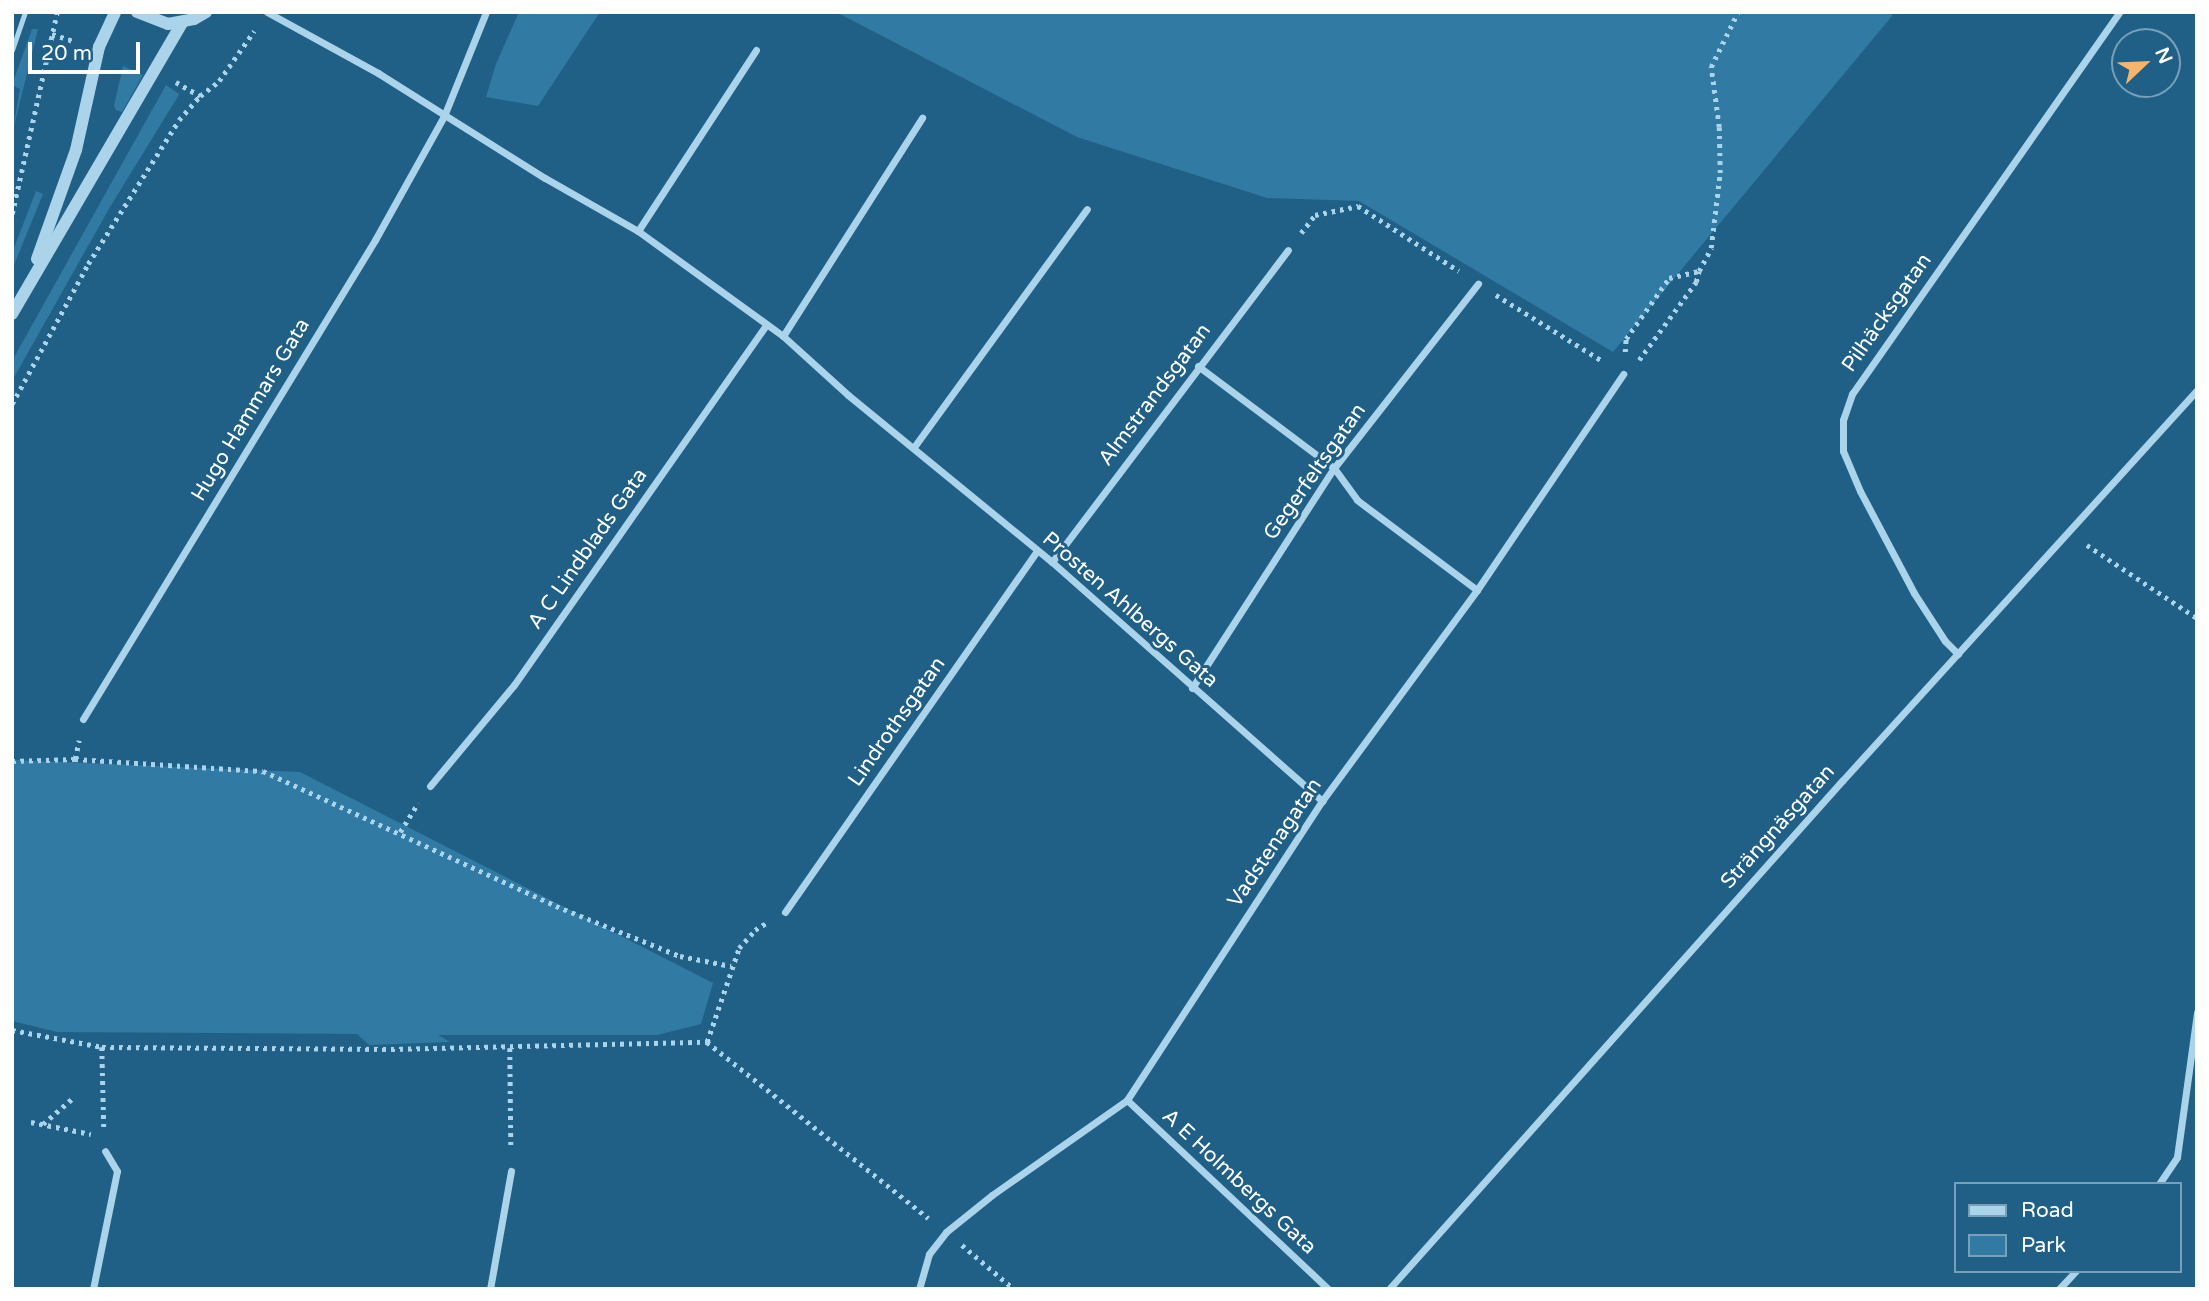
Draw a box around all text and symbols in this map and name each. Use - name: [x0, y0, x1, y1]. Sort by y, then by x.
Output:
- scale bar: [32, 28, 144, 72]
- north arrow: [2111, 28, 2181, 98]
- text: 20 m: [41, 41, 92, 66]
- text: N: [2150, 44, 2177, 67]
- street label: Pilhäcksgatan: [1837, 249, 1937, 377]
- street label: Hugo Hammars Gata: [186, 314, 316, 506]
- street label: Almstrandsgatan: [1093, 319, 1217, 471]
- street label: Gegerfeltsgatan: [1259, 399, 1371, 545]
- street label: A C Lindblads Gata: [523, 464, 653, 634]
- street label: Prosten Ahlbergs Gata: [1037, 527, 1223, 693]
- street label: Lindrothsgatan: [843, 652, 951, 792]
- street label: Strängnäsgatan: [1716, 760, 1840, 894]
- street label: Vadstenagatan: [1223, 774, 1327, 912]
- street label: A E Holmbergs Gata: [1157, 1104, 1321, 1260]
- legend: [1954, 1182, 2181, 1273]
- text: Road: [2021, 1198, 2074, 1223]
- text: Park: [2021, 1233, 2066, 1258]

